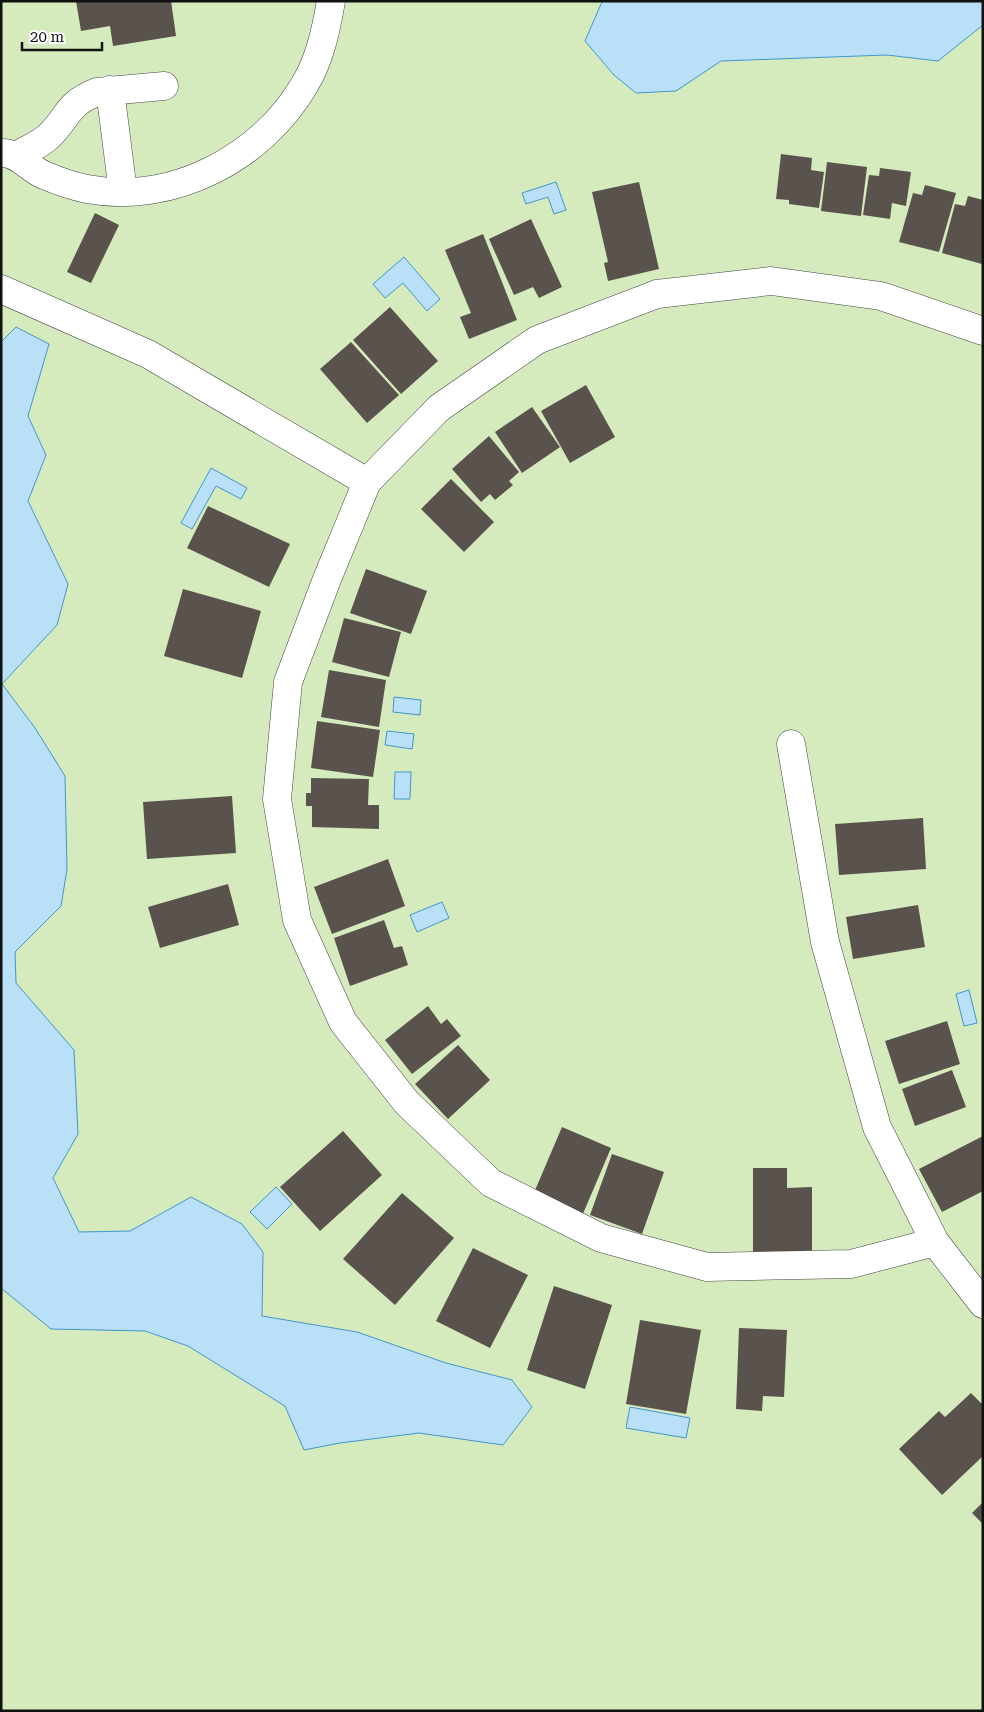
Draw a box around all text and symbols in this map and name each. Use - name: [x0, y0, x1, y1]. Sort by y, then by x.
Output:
- scale bar: [22, 20, 102, 52]
- text: 20 m: [30, 28, 65, 46]

